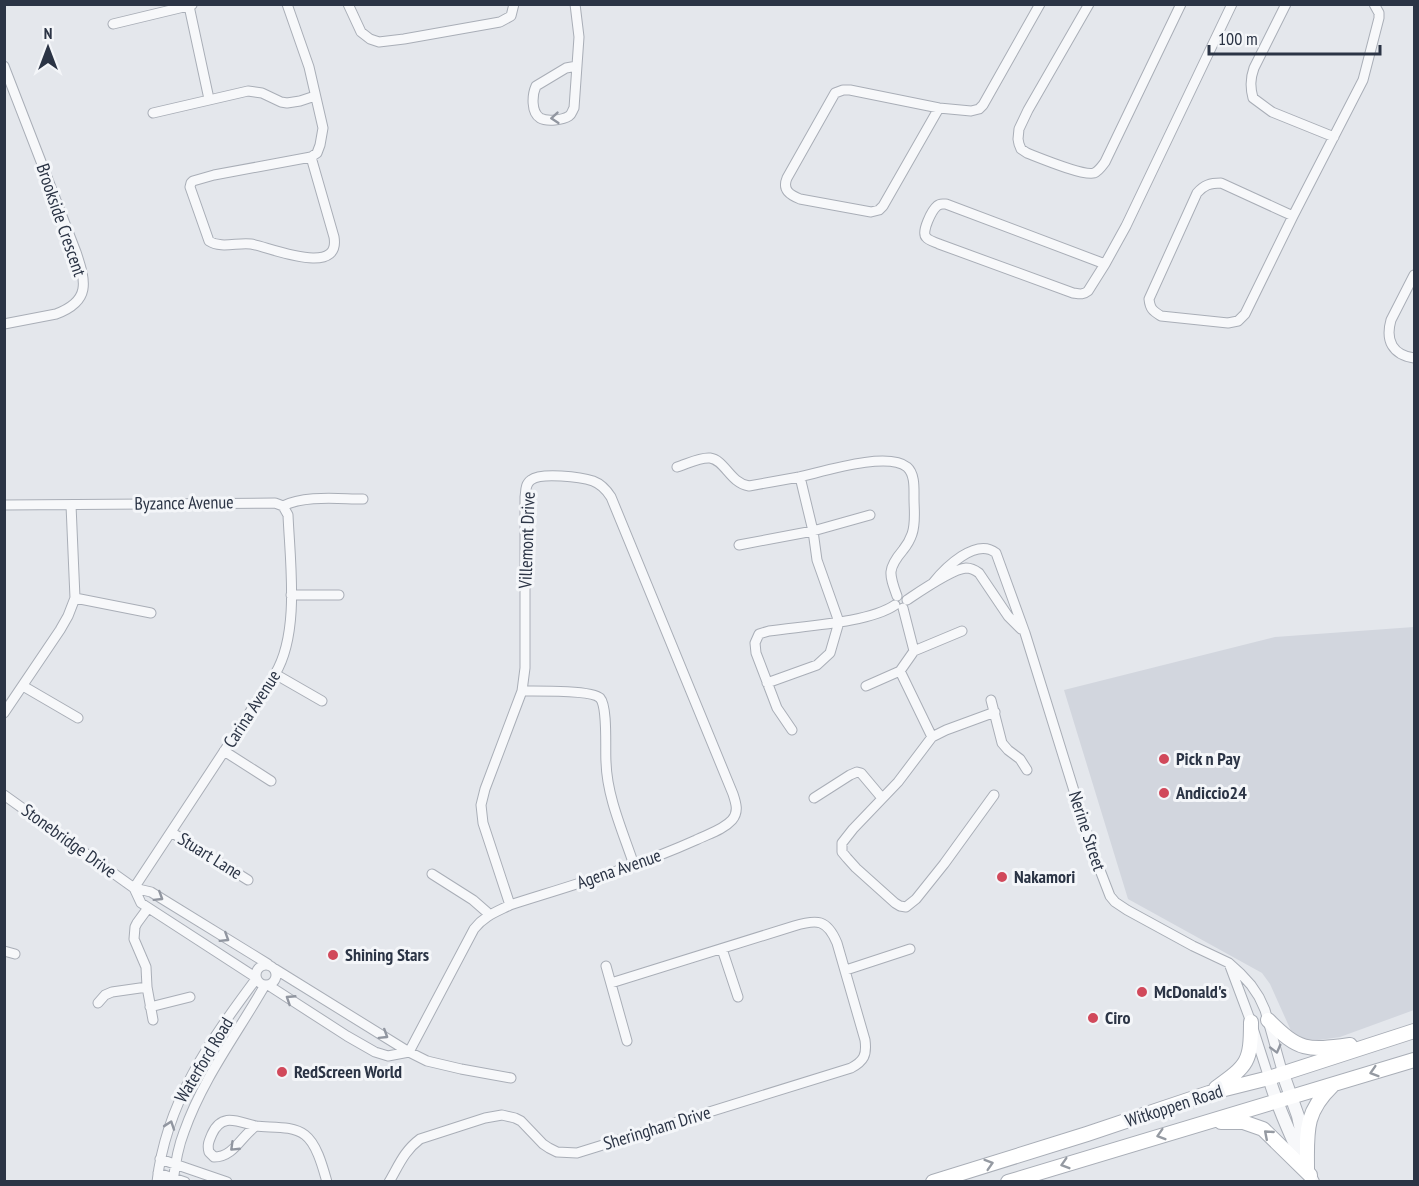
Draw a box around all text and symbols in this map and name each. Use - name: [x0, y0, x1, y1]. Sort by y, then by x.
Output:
- north arrow: [18, 18, 78, 78]
- scale bar: [1209, 18, 1380, 56]
- text: N: [44, 23, 52, 43]
- text: 100 m: [1218, 27, 1258, 50]
- one-way arrow: [550, 112, 559, 125]
- street label: Brookside Crescent: [31, 160, 92, 279]
- street label: Byzance Avenue: [134, 490, 234, 515]
- street label: Villemont Drive: [513, 491, 540, 590]
- street label: Carina Avenue: [218, 666, 285, 752]
- place label: Pick n Pay: [1176, 747, 1241, 770]
- marker: Pick n Pay: [1157, 752, 1171, 766]
- place label: Andiccio24: [1175, 781, 1247, 804]
- marker: Andiccio24: [1157, 786, 1171, 800]
- street label: Nerine Street: [1064, 788, 1111, 874]
- street label: Stonebridge Drive: [17, 798, 121, 883]
- street label: Stuart Lane: [174, 827, 247, 884]
- street label: Agena Avenue: [574, 843, 664, 894]
- place label: Nakamori: [1014, 865, 1075, 888]
- marker: Nakamori: [995, 870, 1009, 884]
- one-way arrow: [153, 890, 164, 901]
- one-way arrow: [218, 931, 229, 942]
- place label: Shining Stars: [345, 943, 429, 966]
- marker: Shining Stars: [326, 948, 340, 962]
- place label: McDonald's: [1154, 980, 1227, 1003]
- marker: McDonald's: [1135, 985, 1149, 999]
- one-way arrow: [286, 995, 296, 1007]
- place label: Ciro: [1105, 1006, 1131, 1029]
- marker: Ciro: [1086, 1011, 1100, 1025]
- street label: Waterford Road: [169, 1013, 238, 1107]
- one-way arrow: [378, 1028, 388, 1040]
- one-way arrow: [1269, 1044, 1281, 1054]
- place label: RedScreen World: [294, 1060, 402, 1083]
- marker: RedScreen World: [275, 1065, 289, 1079]
- one-way arrow: [1369, 1065, 1380, 1077]
- street label: Witkoppen Road: [1122, 1079, 1225, 1132]
- street label: Sheringham Drive: [600, 1100, 713, 1155]
- one-way arrow: [162, 1120, 175, 1130]
- one-way arrow: [1156, 1128, 1167, 1140]
- one-way arrow: [1264, 1130, 1275, 1141]
- one-way arrow: [231, 1140, 241, 1151]
- one-way arrow: [1060, 1157, 1071, 1169]
- one-way arrow: [983, 1159, 994, 1171]

